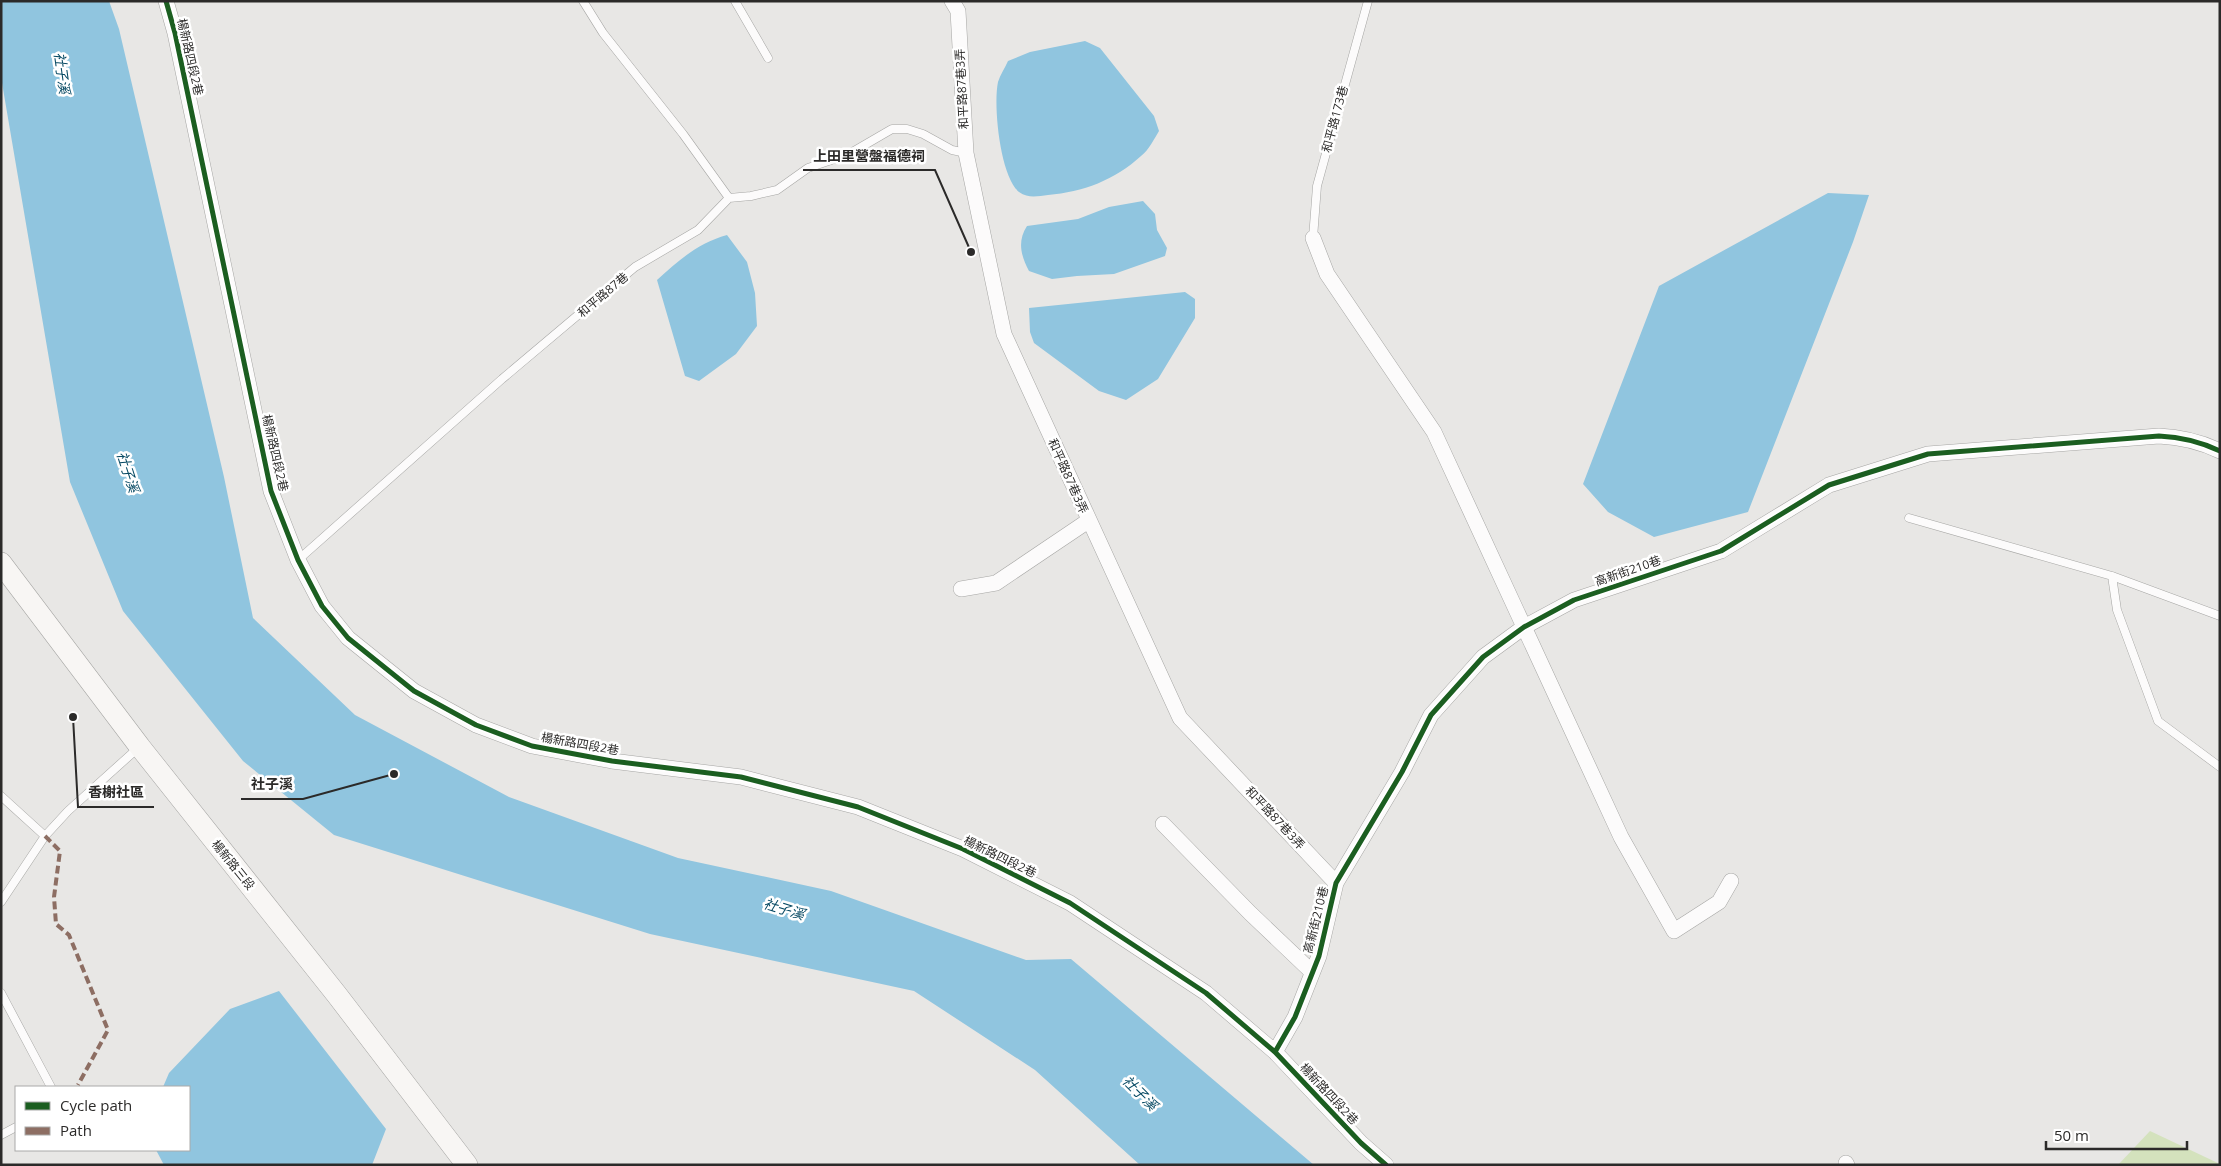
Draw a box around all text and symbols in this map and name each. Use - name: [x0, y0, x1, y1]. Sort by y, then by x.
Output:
- street label: 楊新路四段2巷: [173, 17, 208, 97]
- street label: 和平路87巷3弄: [951, 48, 972, 130]
- water label: 社子溪: [50, 51, 75, 97]
- street label: 和平路173巷: [1317, 84, 1352, 154]
- callout: 上田里營盤福德祠: [803, 141, 935, 170]
- text: 上田里營盤福德祠: [813, 146, 925, 165]
- street label: 和平路87巷: [574, 268, 632, 321]
- street label: 楊新路四段2巷: [258, 413, 293, 493]
- street label: 和平路87巷3弄: [1044, 436, 1093, 516]
- water label: 社子溪: [113, 449, 145, 497]
- street label: 高新街210巷: [1593, 551, 1663, 590]
- street label: 楊新路四段2巷: [540, 728, 620, 759]
- callout: 社子溪: [241, 770, 303, 799]
- text: 社子溪: [251, 774, 293, 793]
- callout: 香榭社區: [78, 778, 154, 807]
- text: 香榭社區: [88, 782, 144, 801]
- street label: 和平路87巷3弄: [1242, 782, 1309, 853]
- street label: 楊新路四段2巷: [961, 832, 1039, 881]
- street label: 楊新路三段: [208, 836, 259, 893]
- street label: 高新街210巷: [1299, 885, 1332, 955]
- water label: 社子溪: [761, 893, 809, 924]
- street label: 楊新路四段2巷: [1296, 1059, 1362, 1128]
- water label: 社子溪: [1119, 1071, 1163, 1116]
- legend: [15, 1086, 190, 1151]
- text: Cycle path: [60, 1095, 132, 1115]
- scale bar: [2046, 1118, 2187, 1150]
- text: Path: [60, 1120, 92, 1140]
- text: 50 m: [2054, 1125, 2089, 1145]

